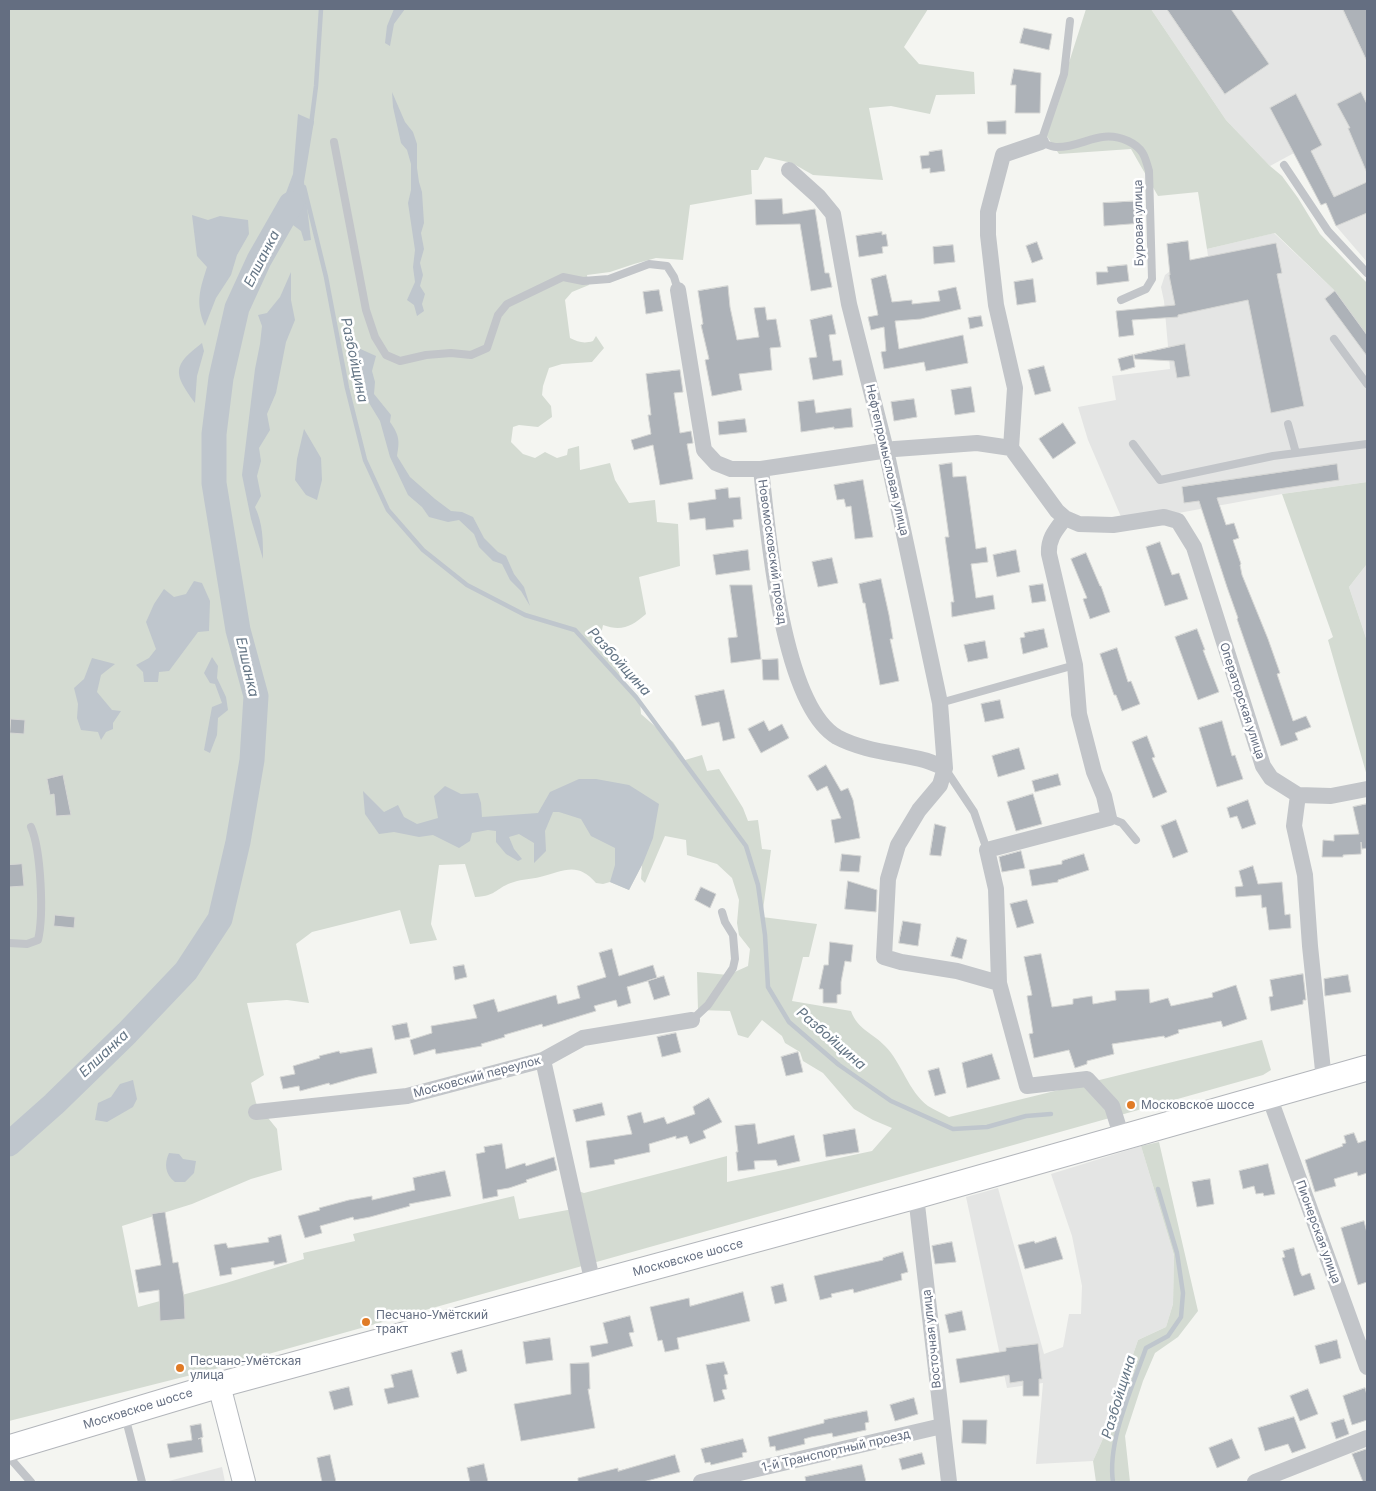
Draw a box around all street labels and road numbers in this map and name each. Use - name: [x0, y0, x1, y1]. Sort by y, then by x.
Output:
- street label: Буровая улица: [1131, 180, 1147, 266]
- street label: Нефтепромысловая улица: [863, 383, 911, 537]
- street label: Новомосковский проезд: [755, 478, 789, 626]
- street label: Операторская улица: [1216, 641, 1268, 761]
- street label: Московский переулок: [412, 1053, 542, 1101]
- street label: Пионерская улица: [1293, 1178, 1343, 1286]
- street label: Московское шоссе: [631, 1236, 745, 1280]
- street label: Восточная улица: [920, 1289, 944, 1389]
- street label: Московское шоссе: [82, 1386, 194, 1432]
- street label: 1-й Транспортный проезд: [760, 1427, 912, 1475]

